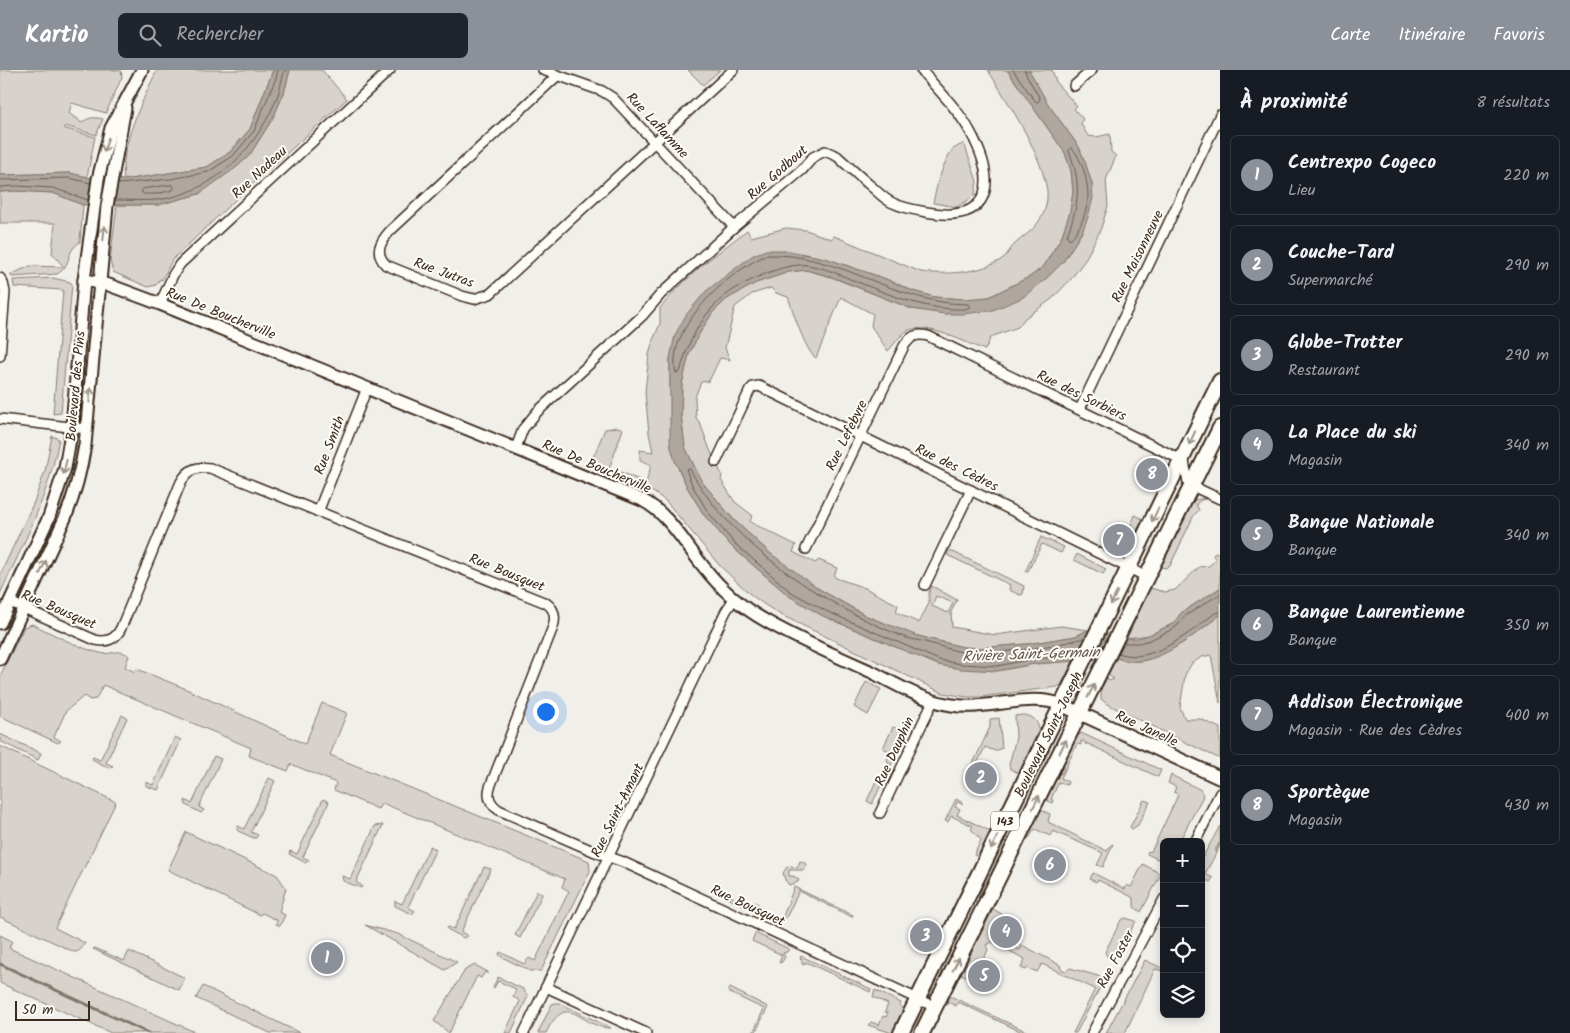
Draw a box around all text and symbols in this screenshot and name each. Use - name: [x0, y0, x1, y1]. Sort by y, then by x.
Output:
- search box: [118, 13, 468, 58]
- text: Kartio: [25, 16, 88, 55]
- text: Rechercher: [176, 20, 263, 50]
- icon: search: [136, 21, 164, 49]
- text: Carte: [1330, 21, 1370, 50]
- text: Itinéraire: [1398, 21, 1465, 50]
- text: Favoris: [1493, 21, 1545, 50]
- text: À proximité: [1240, 86, 1347, 119]
- street label: Rue Laflamme: [621, 88, 694, 164]
- text: 8 résultats: [1477, 90, 1550, 115]
- one-way arrow: [101, 136, 111, 152]
- street label: Rue Godbout: [742, 140, 813, 206]
- street label: Rue Nadeau: [227, 141, 293, 204]
- text: Centrexpo Cogeco: [1288, 148, 1436, 178]
- text: 1: [1255, 163, 1259, 188]
- text: 220 m: [1503, 163, 1549, 188]
- text: Lieu: [1288, 178, 1315, 203]
- street label: Rue Maisonneuve: [1106, 206, 1170, 306]
- one-way arrow: [100, 225, 109, 241]
- text: Couche-Tard: [1288, 238, 1394, 268]
- street label: Rue Jutras: [410, 252, 477, 294]
- text: 2: [1252, 253, 1262, 278]
- text: 290 m: [1505, 253, 1549, 278]
- text: Supermarché: [1288, 268, 1373, 293]
- street label: Rue De Boucherville: [162, 282, 280, 346]
- text: Globe-Trotter: [1288, 328, 1402, 358]
- street label: Boulevard des Pins: [60, 330, 92, 442]
- text: 3: [1253, 343, 1261, 368]
- text: 290 m: [1505, 343, 1549, 368]
- text: Restaurant: [1288, 358, 1360, 383]
- street label: Rue des Sorbiers: [1033, 365, 1130, 427]
- one-way arrow: [85, 387, 94, 403]
- street label: Rue Lefebvre: [820, 396, 874, 475]
- street label: Rue Smith: [309, 413, 351, 478]
- text: La Place du ski: [1288, 418, 1416, 448]
- one-way arrow: [1187, 430, 1197, 445]
- text: 4: [1253, 433, 1261, 458]
- text: 340 m: [1504, 433, 1549, 458]
- street label: Rue De Boucherville: [539, 434, 655, 500]
- street label: Rue des Cèdres: [911, 438, 1002, 498]
- text: Magasin: [1288, 448, 1342, 473]
- pin: 8: [1136, 455, 1168, 493]
- one-way arrow: [60, 459, 69, 475]
- one-way arrow: [1149, 507, 1159, 522]
- text: Banque Nationale: [1288, 508, 1434, 538]
- pin: 7: [1103, 521, 1135, 559]
- text: 5: [1253, 523, 1261, 548]
- text: 340 m: [1504, 523, 1549, 548]
- text: Banque: [1288, 538, 1337, 563]
- street label: Rue Bousquet: [465, 548, 548, 598]
- one-way arrow: [38, 560, 48, 575]
- street label: Rue Bousquet: [18, 584, 100, 636]
- one-way arrow: [1109, 590, 1118, 605]
- text: Banque Laurentienne: [1288, 598, 1465, 628]
- text: 6: [1253, 613, 1261, 638]
- text: 350 m: [1504, 613, 1549, 638]
- text: Banque: [1288, 628, 1337, 653]
- water label: Rivière Saint-Germain: [962, 641, 1101, 669]
- street label: Boulevard Saint-Joseph: [1009, 668, 1089, 801]
- one-way arrow: [1087, 684, 1096, 699]
- text: Addison Électronique: [1288, 688, 1463, 718]
- your location: [533, 699, 559, 725]
- text: 7: [1253, 703, 1261, 728]
- text: 400 m: [1505, 703, 1549, 728]
- street label: Rue Janelle: [1112, 705, 1182, 753]
- street label: Rue Dauphin: [869, 713, 921, 790]
- text: Magasin · Rue des Cèdres: [1288, 718, 1462, 743]
- one-way arrow: [1059, 739, 1069, 754]
- street label: Rue Saint-Amant: [586, 759, 651, 861]
- pin: 2: [965, 759, 997, 797]
- text: Sportèque: [1288, 778, 1370, 808]
- text: 8: [1252, 793, 1262, 818]
- text: 430 m: [1504, 793, 1549, 818]
- one-way arrow: [1032, 795, 1041, 810]
- text: Magasin: [1288, 808, 1342, 833]
- road number: 143: [991, 811, 1019, 830]
- one-way arrow: [989, 836, 999, 851]
- map controls: [1160, 838, 1205, 1018]
- button: +: [1160, 838, 1205, 883]
- pin: 6: [1034, 846, 1066, 884]
- street label: Rue Bousquet: [707, 879, 789, 933]
- button: −: [1160, 883, 1205, 928]
- pin: 4: [990, 913, 1022, 951]
- pin: 3: [910, 917, 942, 955]
- street label: Rue Foster: [1091, 925, 1141, 992]
- button: locate: [1160, 928, 1205, 973]
- pin: 1: [311, 939, 343, 977]
- one-way arrow: [952, 957, 961, 972]
- pin: 5: [968, 957, 1000, 995]
- button: layers: [1160, 973, 1205, 1018]
- scale bar: [15, 998, 90, 1021]
- text: 50 m: [22, 999, 53, 1021]

